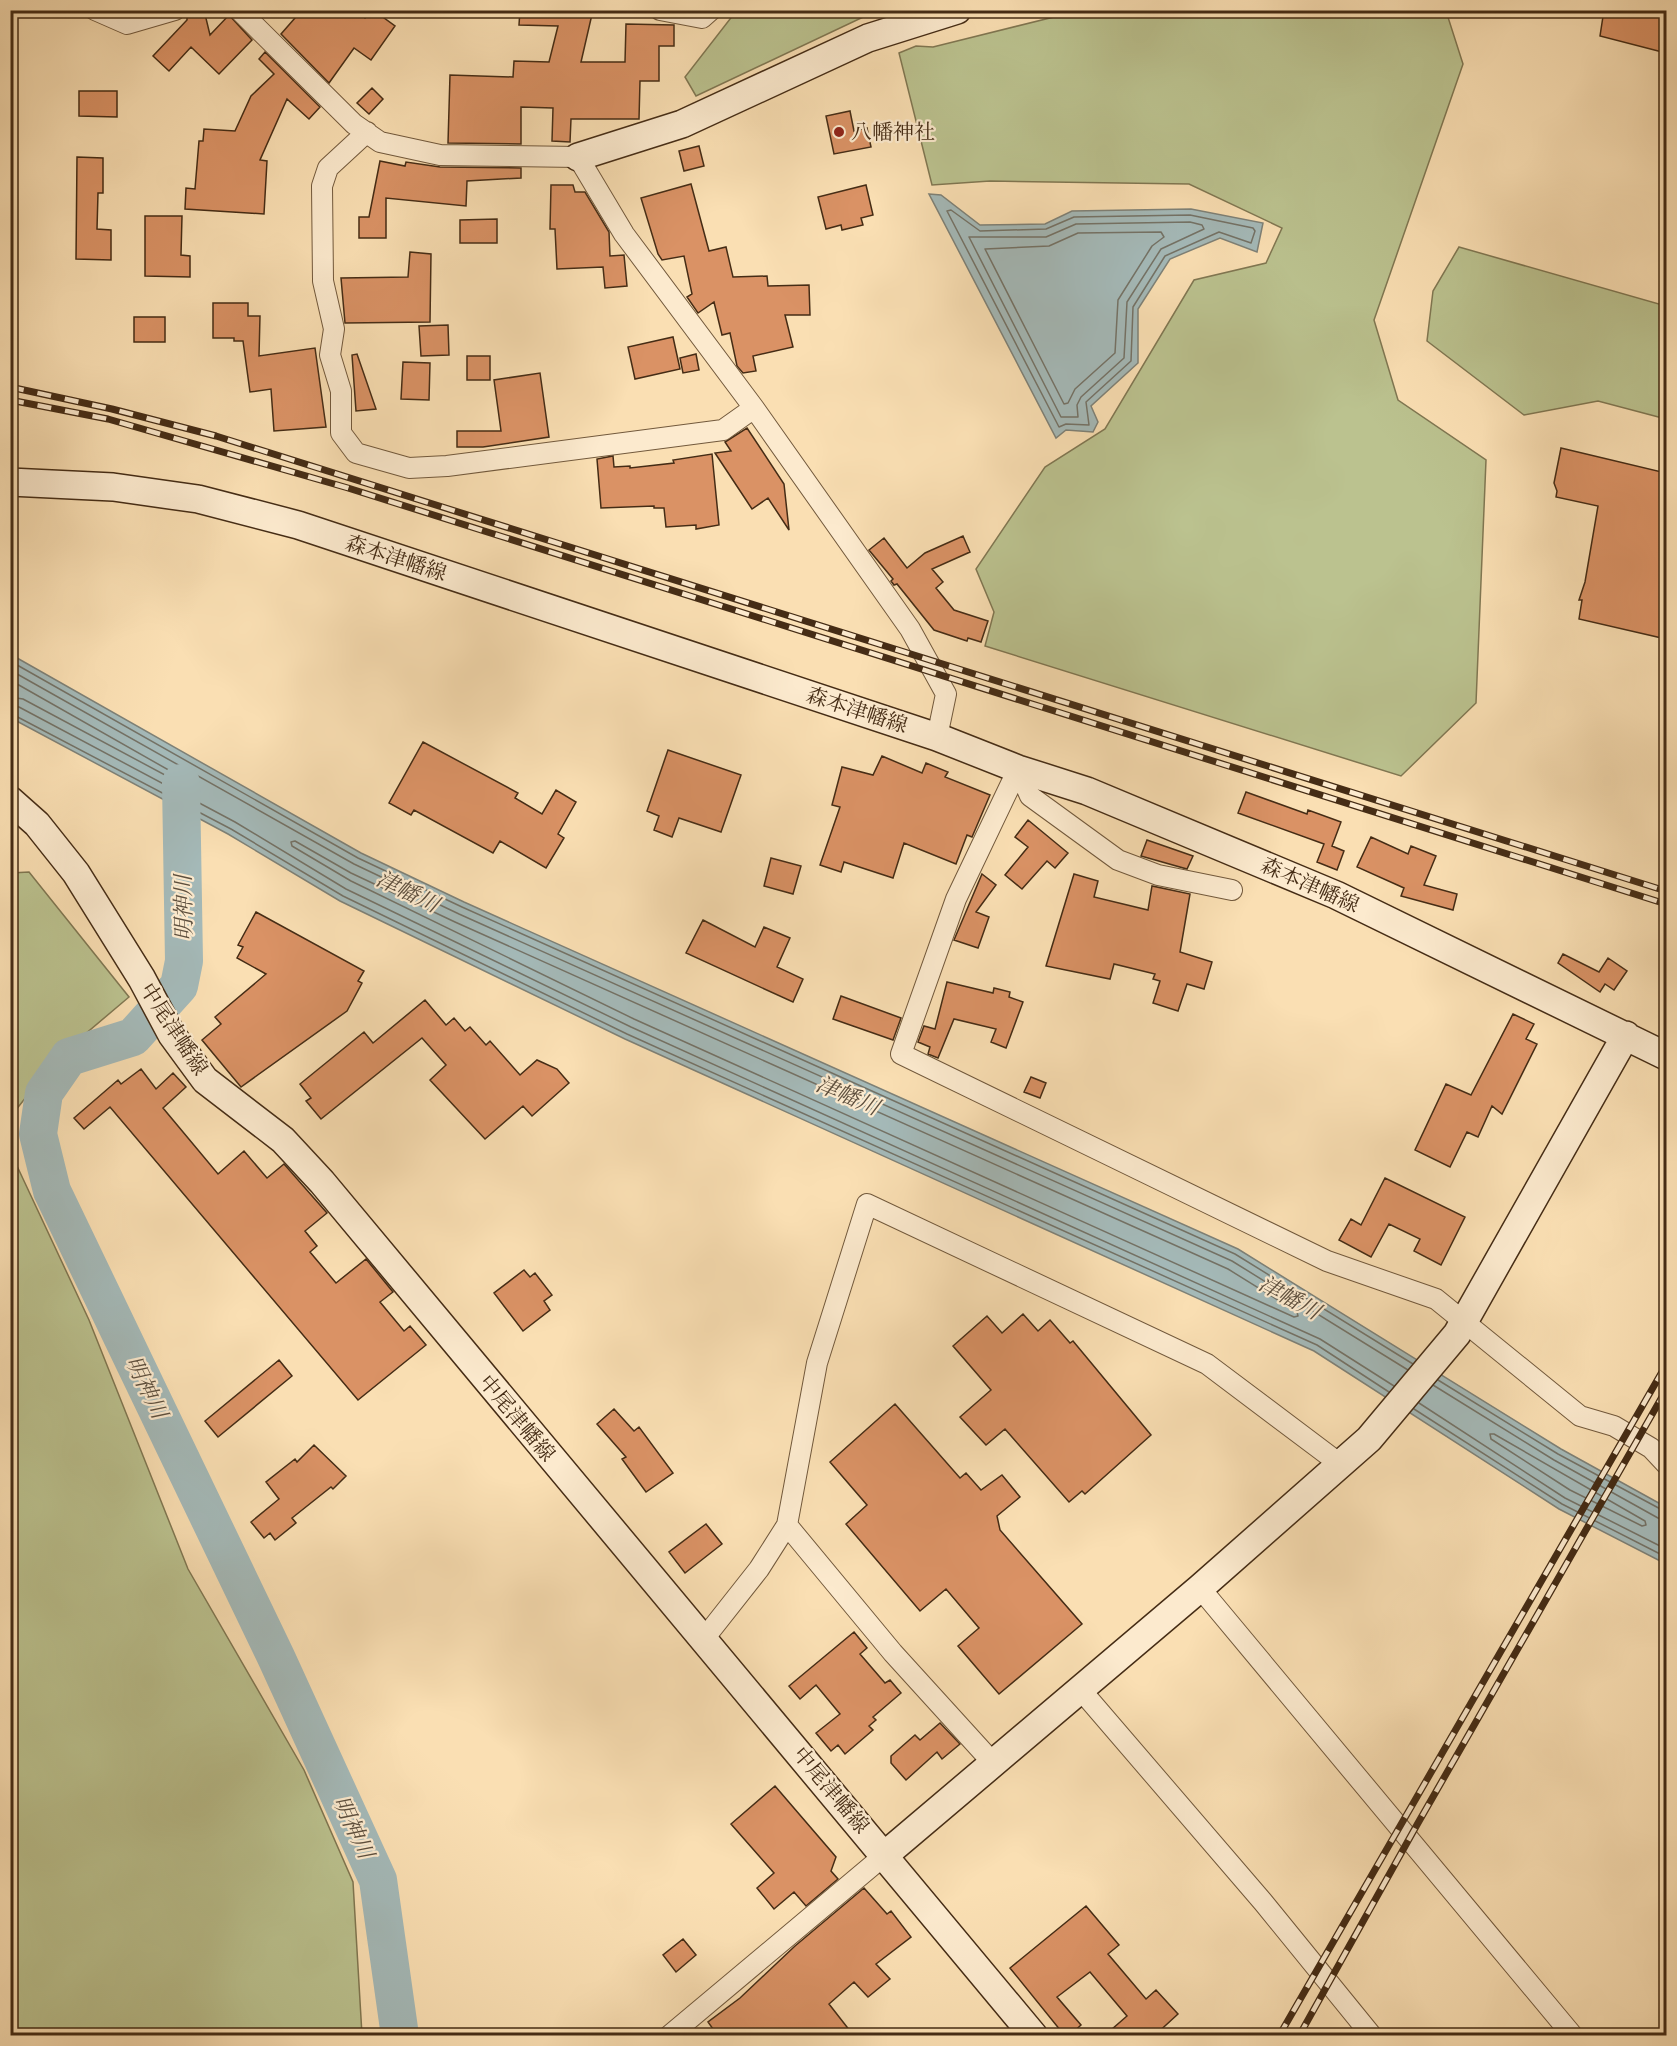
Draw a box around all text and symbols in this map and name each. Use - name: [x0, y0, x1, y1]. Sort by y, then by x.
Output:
- place label: 八幡神社: [851, 120, 935, 146]
- marker: 八幡神社: [832, 125, 846, 139]
- street label: 森本津幡線: [342, 530, 450, 588]
- street label: 森本津幡線: [803, 682, 911, 740]
- street label: 森本津幡線: [1256, 853, 1363, 919]
- water label: 津幡川: [372, 866, 445, 920]
- water label: 明神川: [170, 873, 199, 941]
- street label: 中尾津幡線: [134, 978, 213, 1081]
- water label: 津幡川: [812, 1071, 885, 1122]
- water label: 津幡川: [1254, 1271, 1326, 1327]
- water label: 明神川: [119, 1352, 173, 1425]
- street label: 中尾津幡線: [473, 1370, 560, 1467]
- street label: 中尾津幡線: [787, 1742, 874, 1839]
- water label: 明神川: [326, 1792, 380, 1865]

